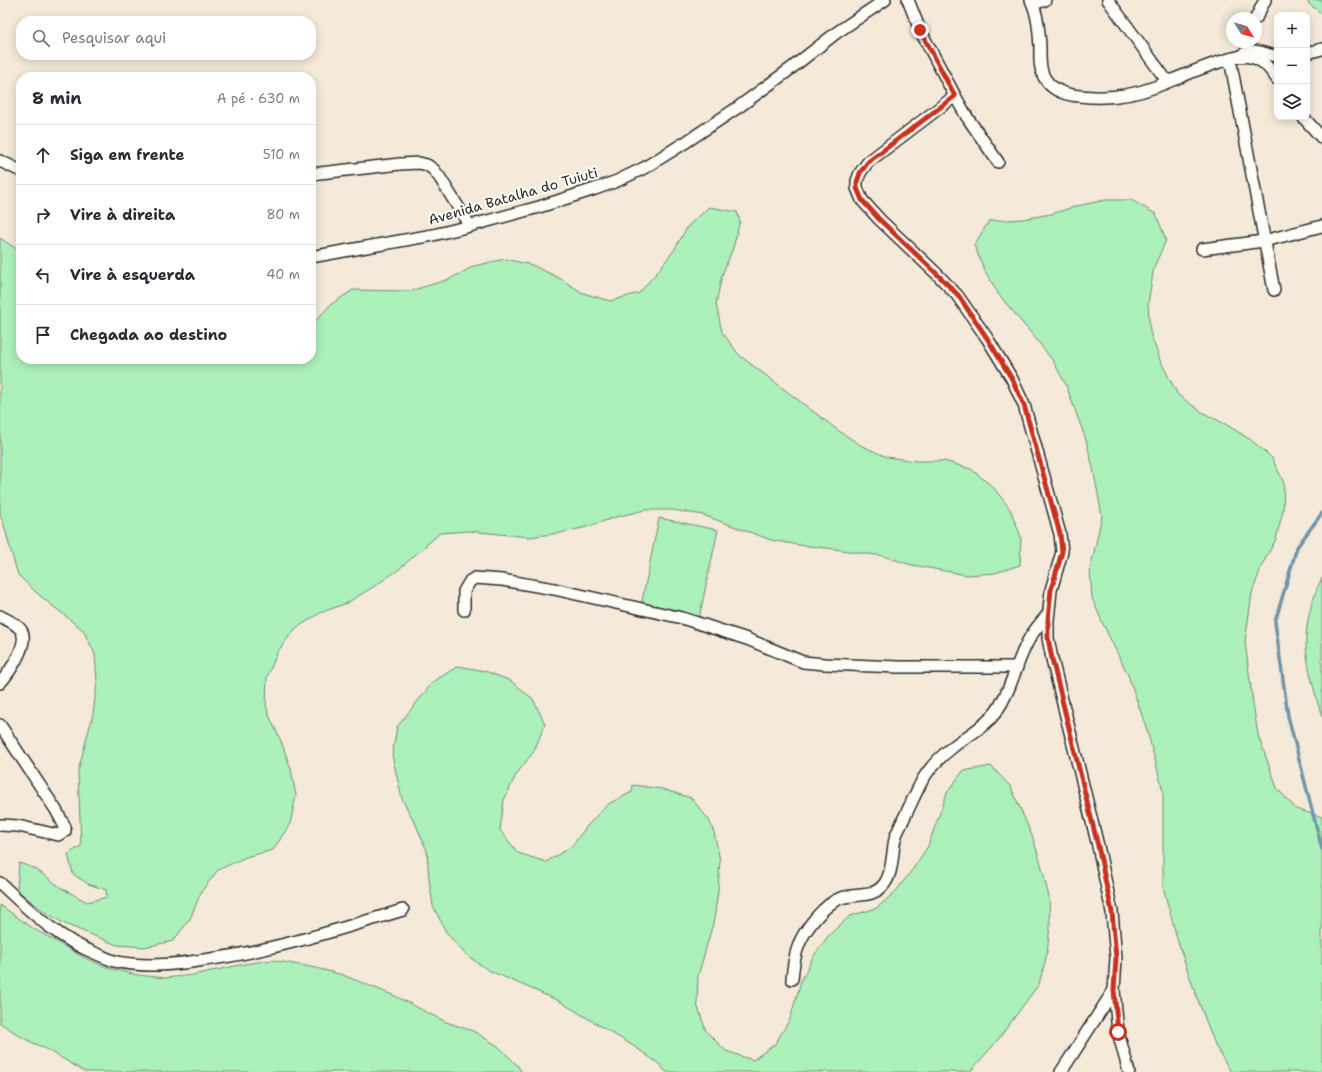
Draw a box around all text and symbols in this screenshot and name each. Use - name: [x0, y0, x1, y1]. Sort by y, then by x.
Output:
- north arrow: [1226, 12, 1262, 48]
- map controls: [1274, 12, 1310, 120]
- button: +: [1274, 12, 1310, 48]
- search box: [16, 16, 316, 60]
- route end: [911, 21, 929, 39]
- icon: search: [30, 27, 52, 49]
- text: Pesquisar aqui: [62, 28, 166, 48]
- button: −: [1274, 48, 1310, 84]
- button: layers: [1274, 84, 1310, 120]
- text: 8 min: [32, 87, 82, 109]
- text: A pé · 630 m: [217, 90, 300, 107]
- icon: ahead: [32, 144, 54, 166]
- text: Siga em frente: [70, 145, 185, 165]
- text: 510 m: [263, 146, 300, 163]
- street label: Avenida Batalha do Tuiuti: [426, 163, 600, 229]
- icon: right: [32, 204, 54, 226]
- text: Vire à direita: [70, 205, 175, 225]
- text: 80 m: [266, 206, 300, 223]
- icon: left: [32, 264, 54, 286]
- text: Vire à esquerda: [70, 265, 195, 285]
- text: 40 m: [266, 266, 300, 283]
- icon: arrive: [32, 324, 54, 346]
- text: Chegada ao destino: [70, 325, 227, 345]
- route start: [1109, 1023, 1127, 1041]

